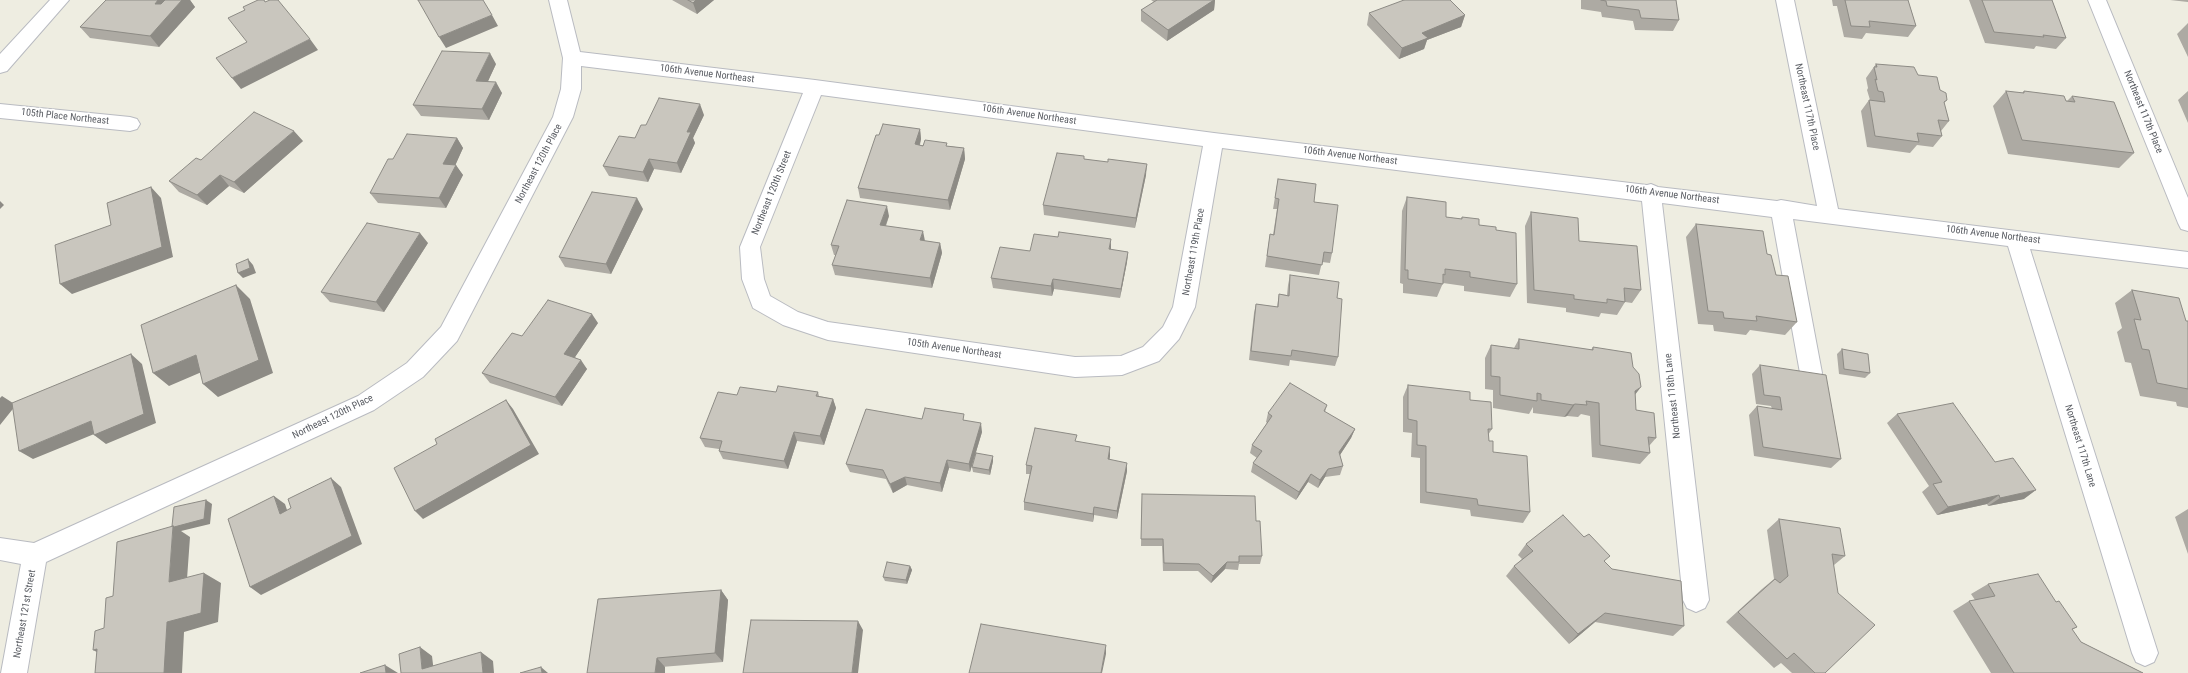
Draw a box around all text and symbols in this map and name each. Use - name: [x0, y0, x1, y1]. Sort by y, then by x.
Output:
- street label: 106th Avenue Northeast: [659, 62, 755, 86]
- street label: Northeast 117th Place: [1792, 63, 1822, 151]
- street label: Northeast 117th Place: [2121, 69, 2165, 155]
- street label: 106th Avenue Northeast: [981, 102, 1077, 128]
- street label: 105th Place Northeast: [20, 106, 110, 128]
- street label: Northeast 120th Place: [513, 122, 565, 206]
- street label: 106th Avenue Northeast: [1302, 144, 1398, 168]
- street label: Northeast 120th Street: [750, 149, 794, 237]
- street label: 106th Avenue Northeast: [1624, 183, 1720, 207]
- street label: Northeast 119th Place: [1180, 207, 1208, 297]
- street label: 106th Avenue Northeast: [1945, 223, 2041, 247]
- street label: 105th Avenue Northeast: [906, 336, 1002, 362]
- street label: Northeast 118th Lane: [1663, 353, 1683, 439]
- street label: Northeast 120th Place: [291, 392, 375, 442]
- street label: Northeast 117th Lane: [2062, 403, 2098, 489]
- street label: Northeast 121st Street: [11, 569, 39, 659]

